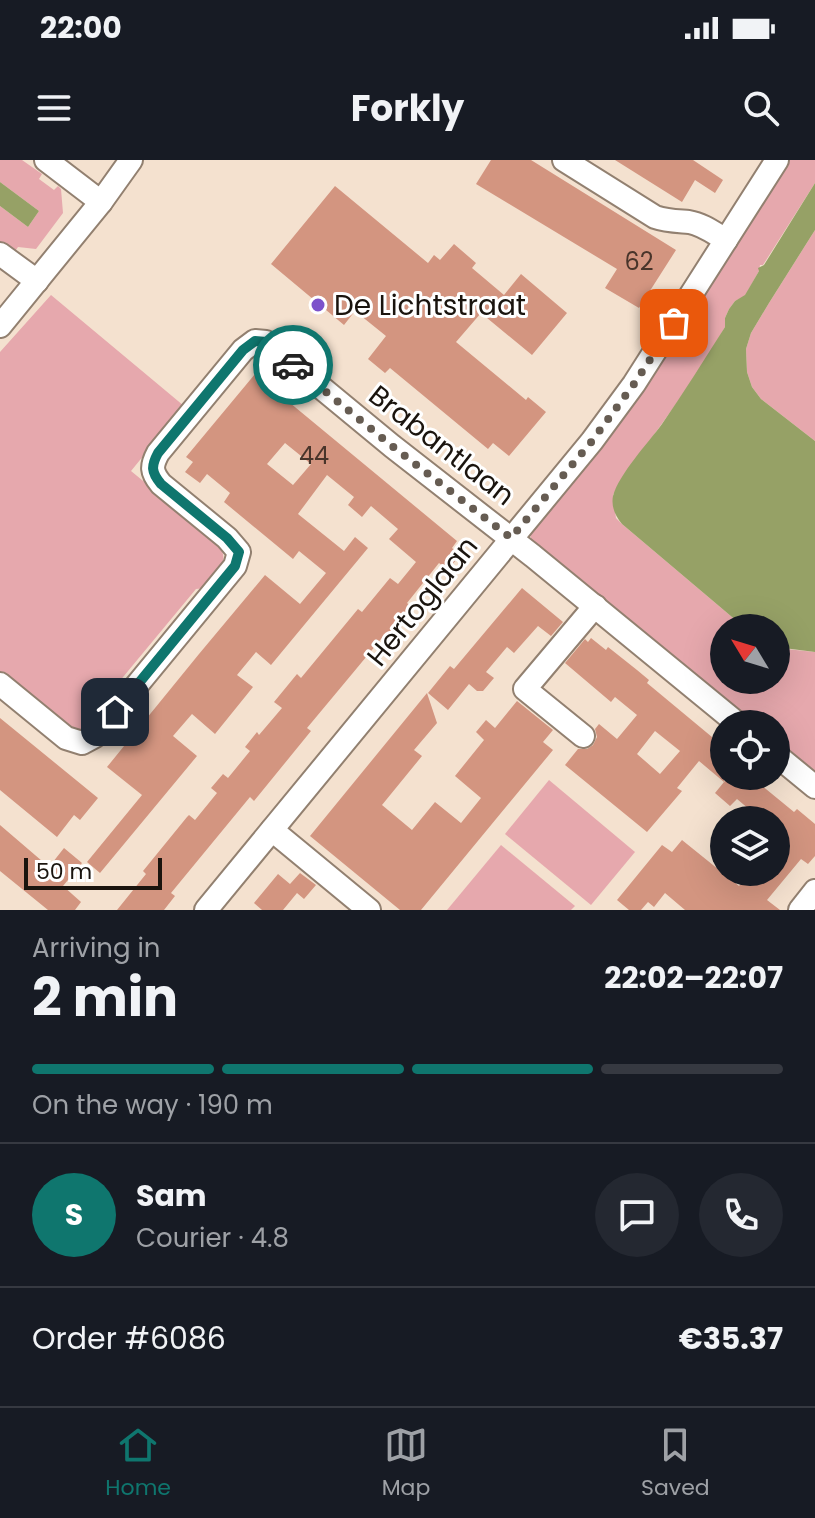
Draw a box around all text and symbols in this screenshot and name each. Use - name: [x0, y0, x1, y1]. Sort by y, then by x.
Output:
- text: 22:00: [40, 6, 122, 49]
- text: Forkly: [351, 83, 464, 134]
- icon: menu: [32, 86, 76, 130]
- icon: search: [739, 86, 783, 130]
- house number: 62: [624, 245, 654, 278]
- place label: De Lichtstraat: [334, 286, 526, 325]
- pin: [640, 289, 708, 357]
- marker: De Lichtstraat: [309, 296, 327, 314]
- icon: bag: [652, 301, 696, 345]
- courier: [253, 325, 333, 405]
- icon: car: [271, 343, 315, 387]
- street label: Brabantlaan: [361, 376, 523, 515]
- house number: 44: [299, 439, 329, 472]
- street label: Hertoglaan: [358, 528, 487, 675]
- north arrow: [710, 614, 790, 694]
- map controls: [710, 614, 790, 886]
- pin: [81, 678, 149, 746]
- icon: home: [93, 690, 137, 734]
- button: locate: [710, 710, 790, 790]
- button: layers: [710, 806, 790, 886]
- scale bar: [24, 854, 162, 890]
- text: 50 m: [36, 856, 92, 887]
- text: Arriving in: [32, 930, 161, 966]
- text: 22:02–22:07: [604, 956, 783, 999]
- text: 2 min: [32, 961, 178, 1034]
- text: On the way · 190 m: [32, 1087, 273, 1123]
- button: chat: [595, 1173, 679, 1257]
- button: phone: [699, 1173, 783, 1257]
- text: Sam: [136, 1174, 207, 1217]
- text: S: [65, 1193, 83, 1236]
- text: Courier · 4.8: [136, 1220, 289, 1256]
- text: Order #6086: [32, 1317, 226, 1360]
- text: €35.37: [679, 1317, 783, 1360]
- tab: Home: [105, 1423, 171, 1504]
- tab: Map: [382, 1423, 430, 1504]
- tab: Saved: [641, 1423, 710, 1504]

